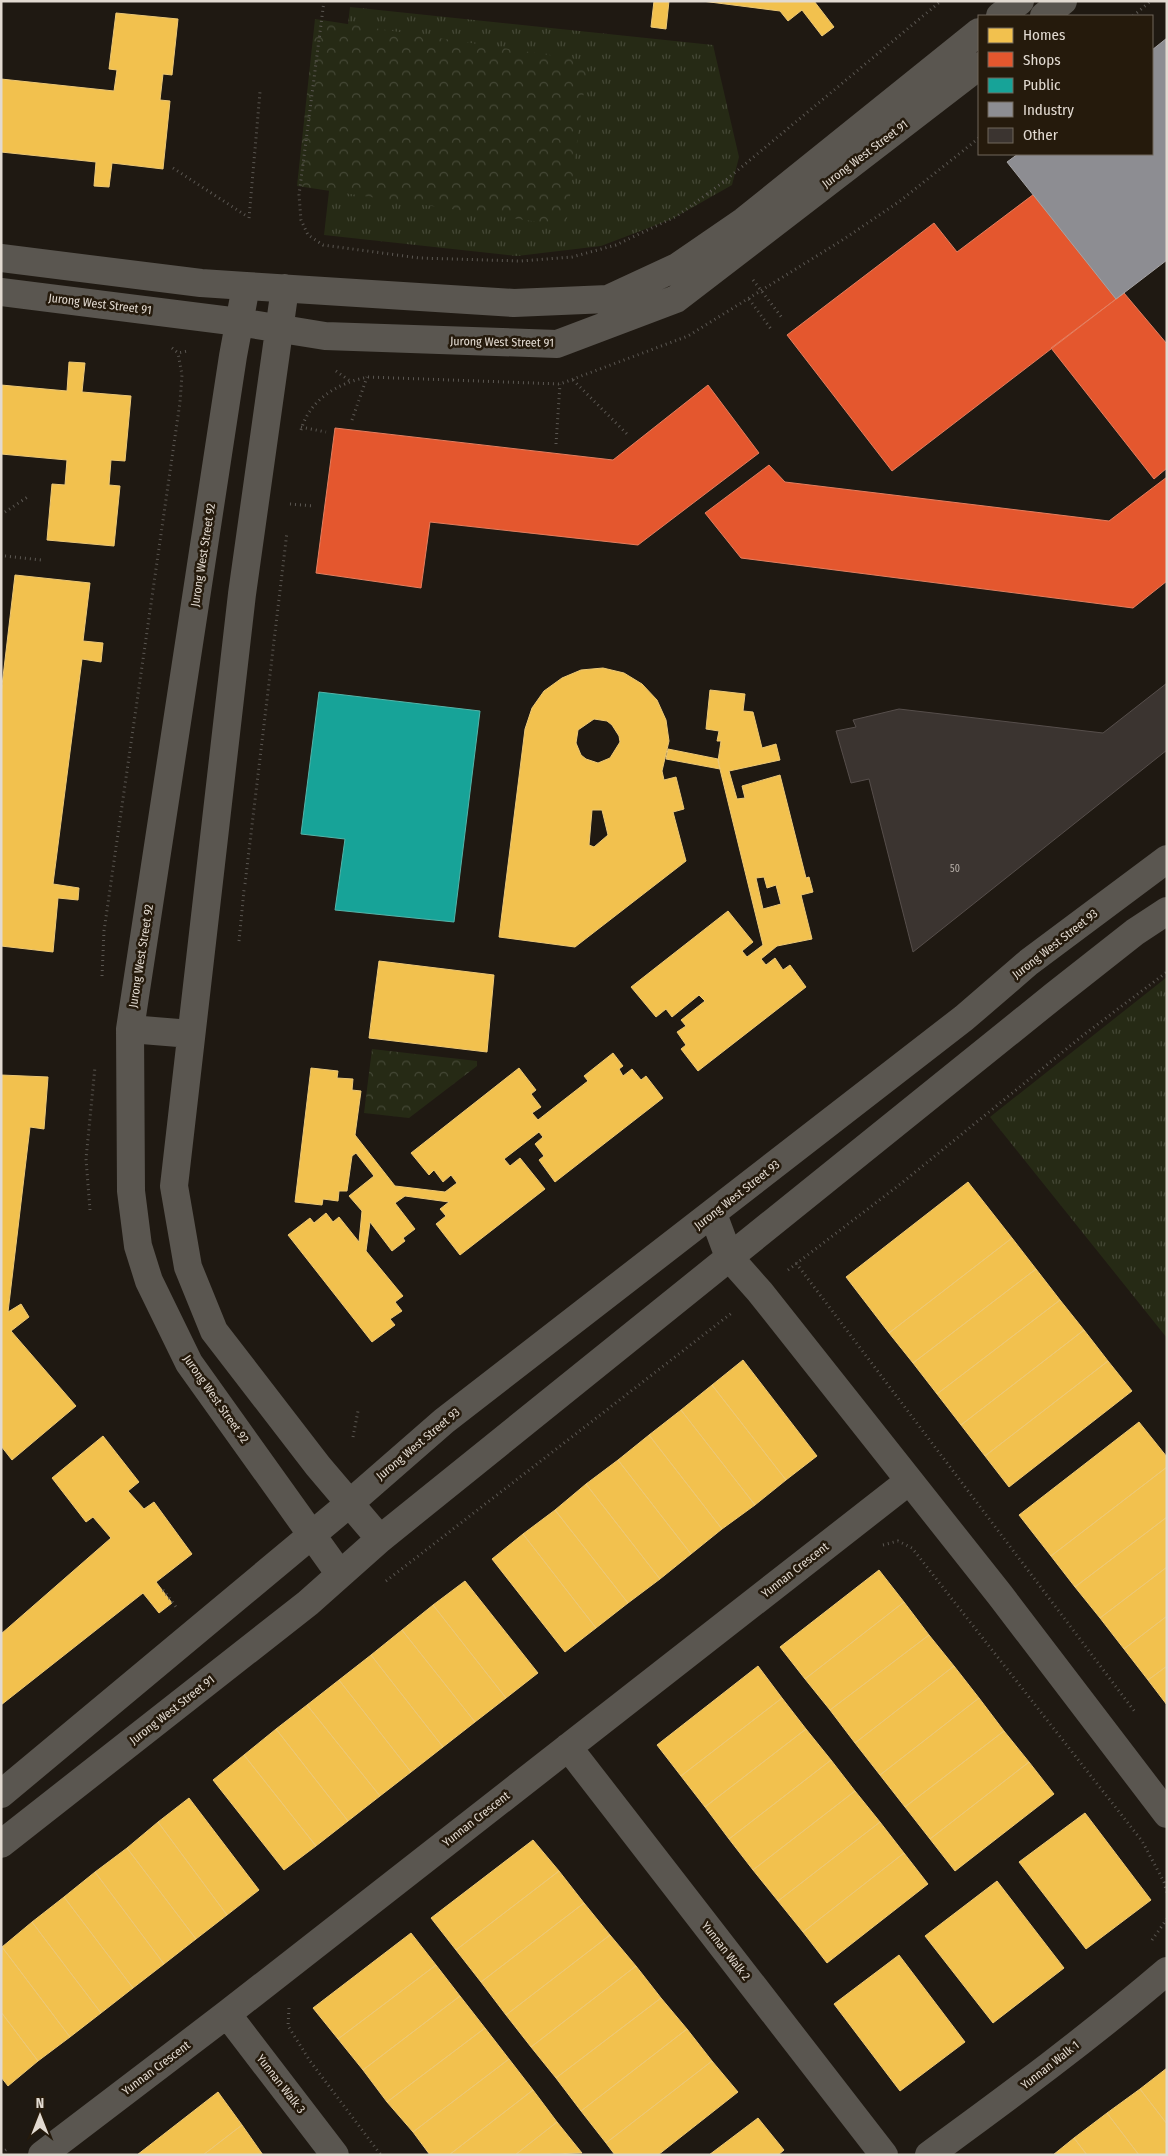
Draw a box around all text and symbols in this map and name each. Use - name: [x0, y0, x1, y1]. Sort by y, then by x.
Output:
- legend: [978, 15, 1153, 155]
- text: Homes: [1023, 26, 1065, 44]
- text: Shops: [1023, 51, 1061, 69]
- text: Public: [1023, 76, 1061, 94]
- text: Industry: [1023, 101, 1074, 119]
- street label: Jurong West Street 91: [819, 117, 911, 191]
- text: Other: [1023, 126, 1059, 144]
- street label: Jurong West Street 91: [48, 291, 152, 317]
- street label: Jurong West Street 91: [450, 334, 554, 350]
- street label: Jurong West Street 92: [188, 502, 218, 608]
- house number: 50: [950, 863, 960, 875]
- street label: Jurong West Street 92: [126, 903, 156, 1009]
- street label: Jurong West Street 93: [1010, 906, 1100, 982]
- street label: Jurong West Street 93: [692, 1157, 782, 1233]
- street label: Jurong West Street 92: [180, 1352, 252, 1446]
- street label: Jurong West Street 93: [373, 1405, 463, 1483]
- street label: Yunnan Crescent: [759, 1539, 831, 1601]
- street label: Jurong West Street 91: [127, 1673, 217, 1747]
- street label: Yunnan Crescent: [440, 1788, 512, 1850]
- street label: Yunnan Walk 2: [699, 1919, 753, 1983]
- street label: Yunnan Crescent: [119, 2038, 193, 2098]
- street label: Yunnan Walk 1: [1018, 2038, 1082, 2092]
- street label: Yunnan Walk 3: [254, 2052, 308, 2116]
- north arrow: [15, 2091, 65, 2141]
- text: N: [36, 2095, 44, 2112]

